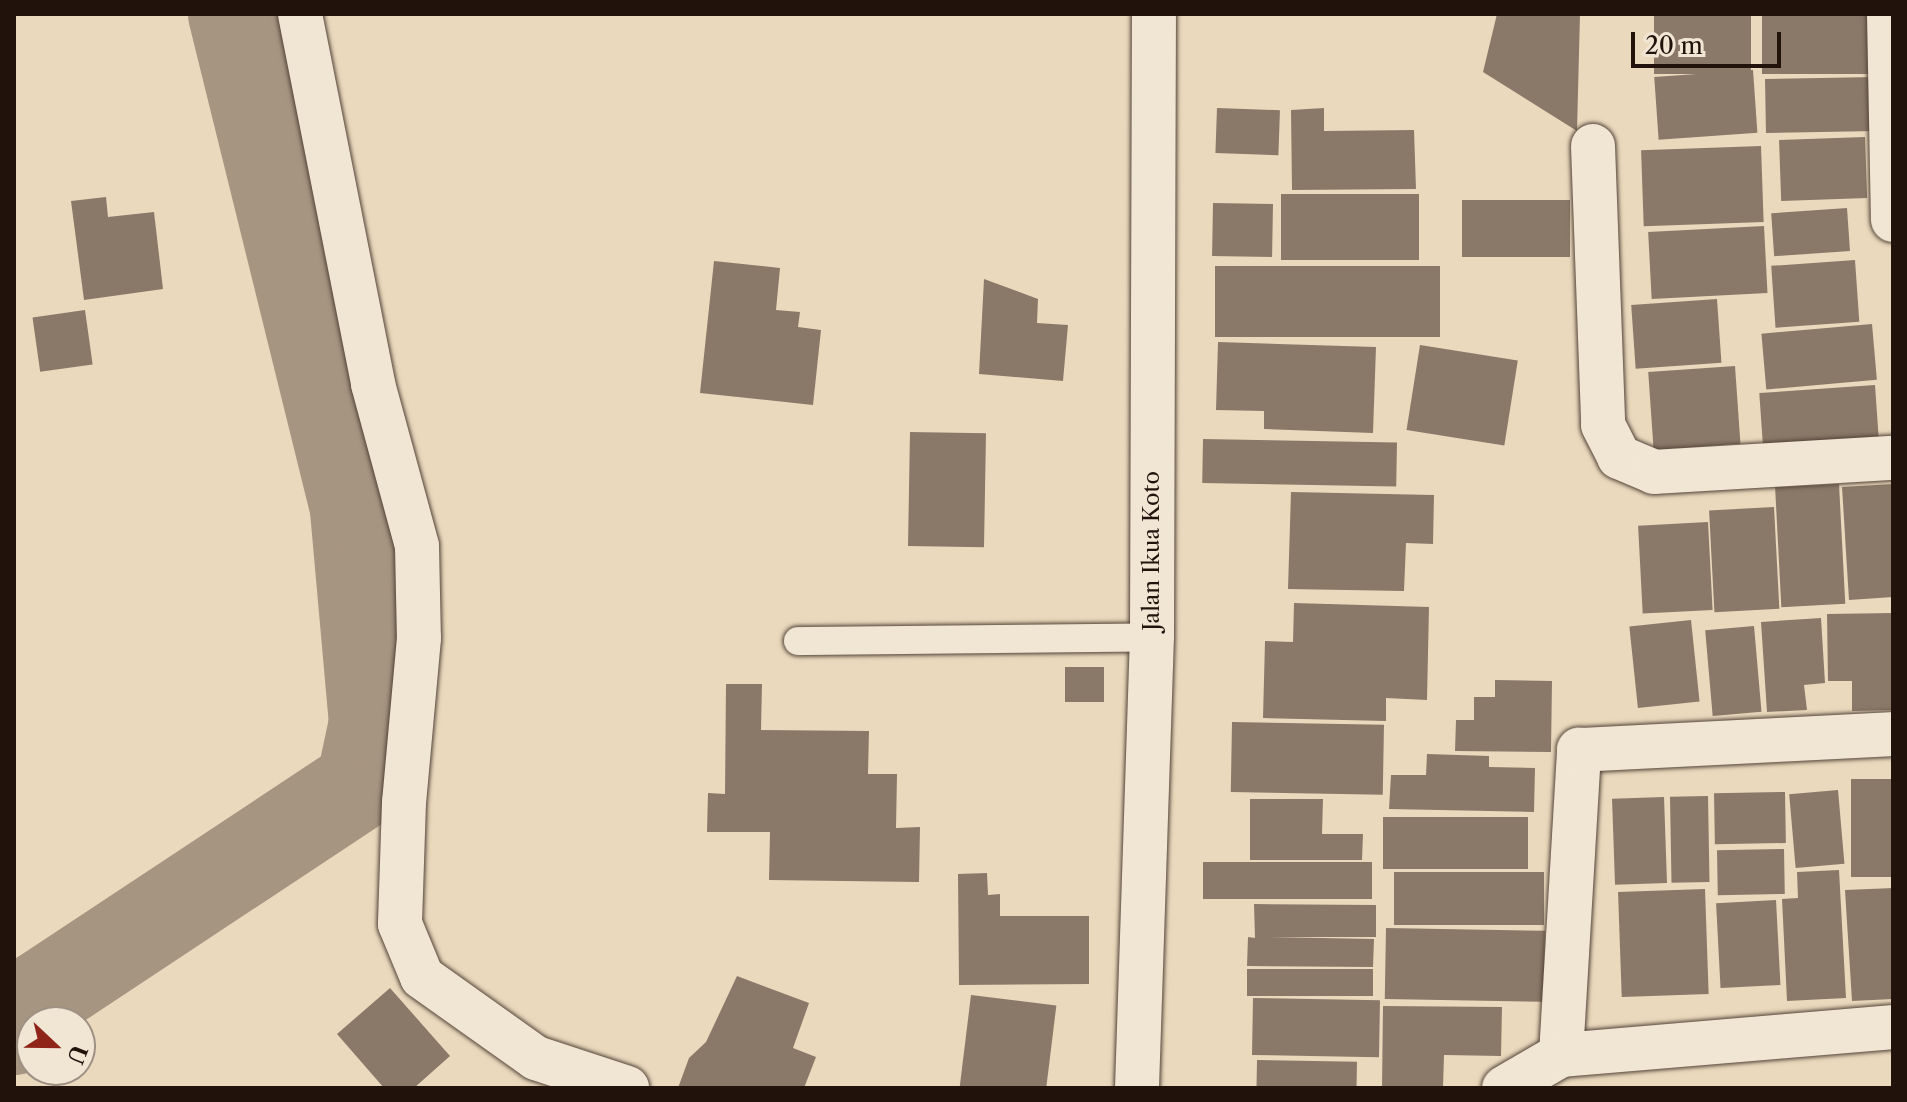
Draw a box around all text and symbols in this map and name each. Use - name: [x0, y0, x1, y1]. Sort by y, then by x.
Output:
- scale bar: [1635, 16, 1785, 66]
- text: 20 m: [1645, 31, 1703, 60]
- street label: Jalan Ikua Koto: [1139, 471, 1165, 631]
- north arrow: [16, 1006, 96, 1086]
- text: U: [61, 1041, 93, 1068]

